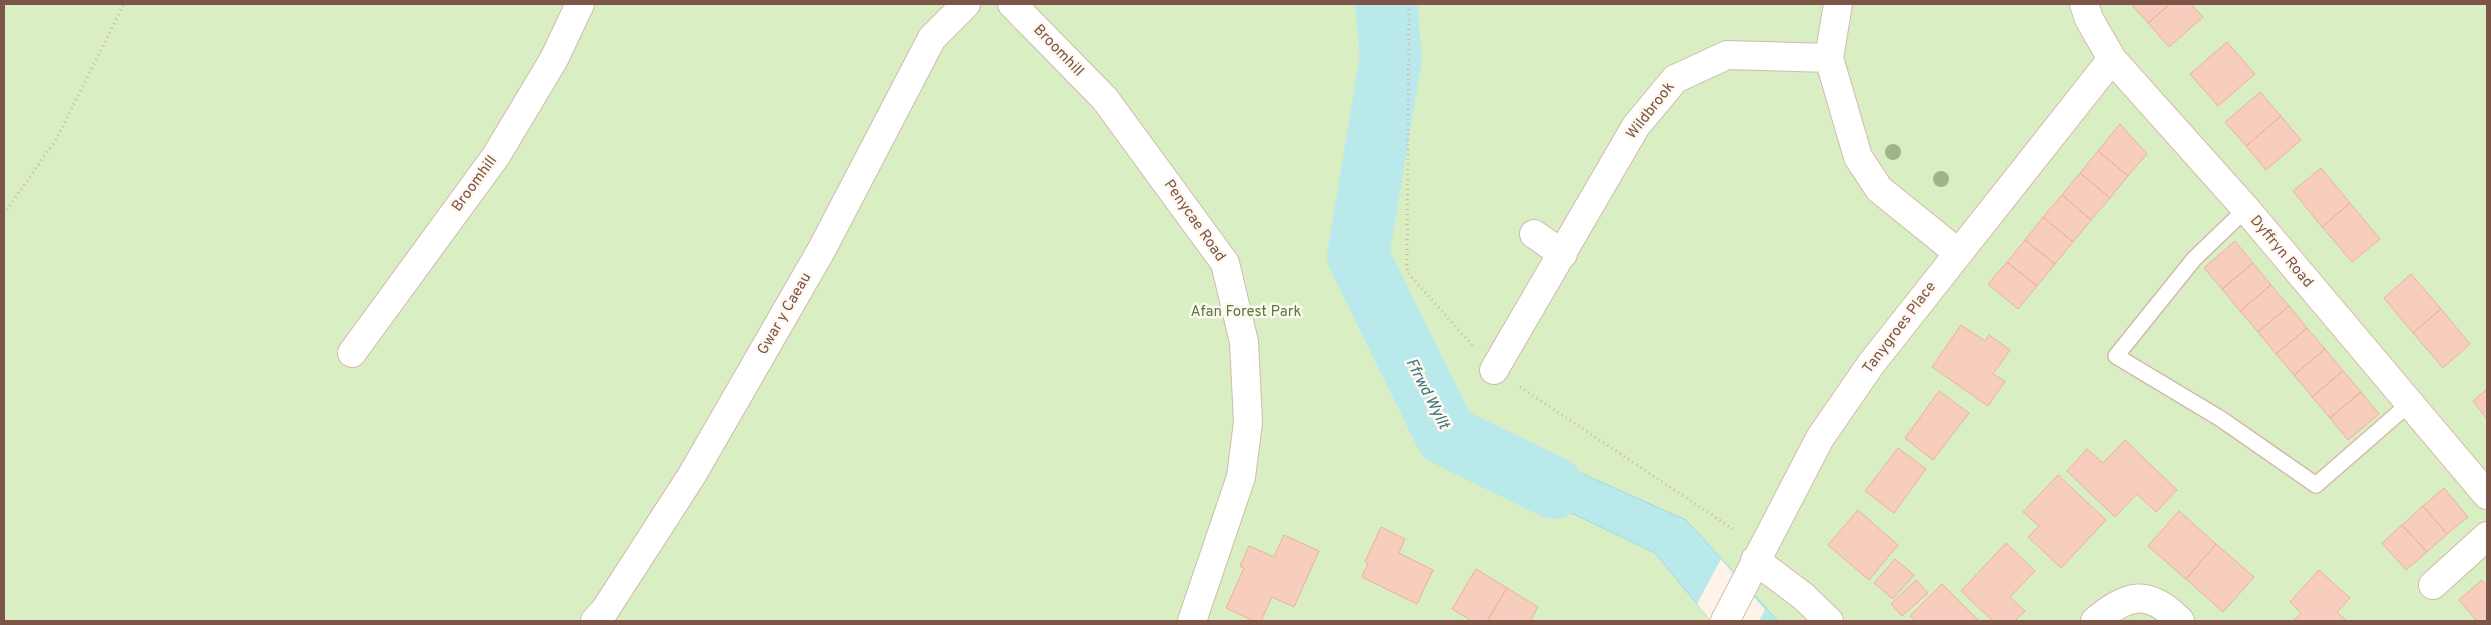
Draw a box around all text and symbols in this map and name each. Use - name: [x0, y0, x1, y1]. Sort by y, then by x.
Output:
- street label: Broomhill: [1029, 21, 1087, 81]
- street label: Wildbrook: [1623, 79, 1679, 143]
- street label: Broomhill: [448, 152, 502, 216]
- street label: Penycae Road: [1159, 176, 1229, 266]
- street label: Dyffryn Road: [2245, 212, 2317, 292]
- street label: Gwar y Caeau: [754, 270, 816, 358]
- street label: Tanygroes Place: [1859, 278, 1941, 378]
- park label: Afan Forest Park: [1191, 303, 1302, 322]
- water label: Ffrwd Wyllt: [1401, 355, 1454, 434]

